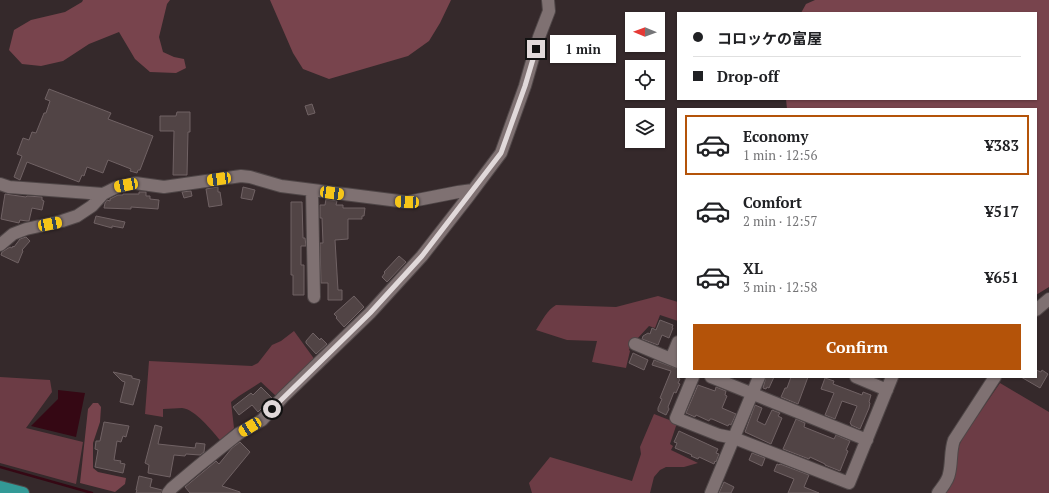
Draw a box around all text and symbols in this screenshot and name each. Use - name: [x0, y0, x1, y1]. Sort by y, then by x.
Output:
- north arrow: [625, 12, 665, 52]
- map controls: [625, 12, 665, 148]
- text: コロッケの富屋: [717, 28, 822, 48]
- callout: 1 min: [550, 35, 616, 63]
- route end: [527, 40, 545, 58]
- text: 1 min: [565, 40, 601, 58]
- button: locate: [625, 60, 665, 100]
- text: Drop-off: [717, 66, 779, 86]
- button: layers: [625, 108, 665, 148]
- text: Economy: [743, 126, 808, 146]
- icon: car: [695, 127, 731, 163]
- text: ¥383: [985, 135, 1019, 155]
- text: 1 min · 12:56: [743, 146, 817, 164]
- car: [206, 171, 232, 187]
- car: [113, 177, 139, 193]
- car: [319, 185, 345, 201]
- text: Comfort: [743, 192, 802, 212]
- icon: car: [695, 193, 731, 229]
- car: [395, 195, 419, 209]
- text: ¥517: [985, 201, 1019, 221]
- text: 2 min · 12:57: [743, 212, 817, 230]
- car: [37, 216, 63, 232]
- text: XL: [743, 258, 763, 278]
- icon: car: [695, 259, 731, 295]
- text: ¥651: [985, 267, 1019, 287]
- text: 3 min · 12:58: [743, 278, 817, 296]
- button: Confirm: [693, 324, 1021, 370]
- route start: [263, 400, 281, 418]
- car: [237, 416, 263, 438]

